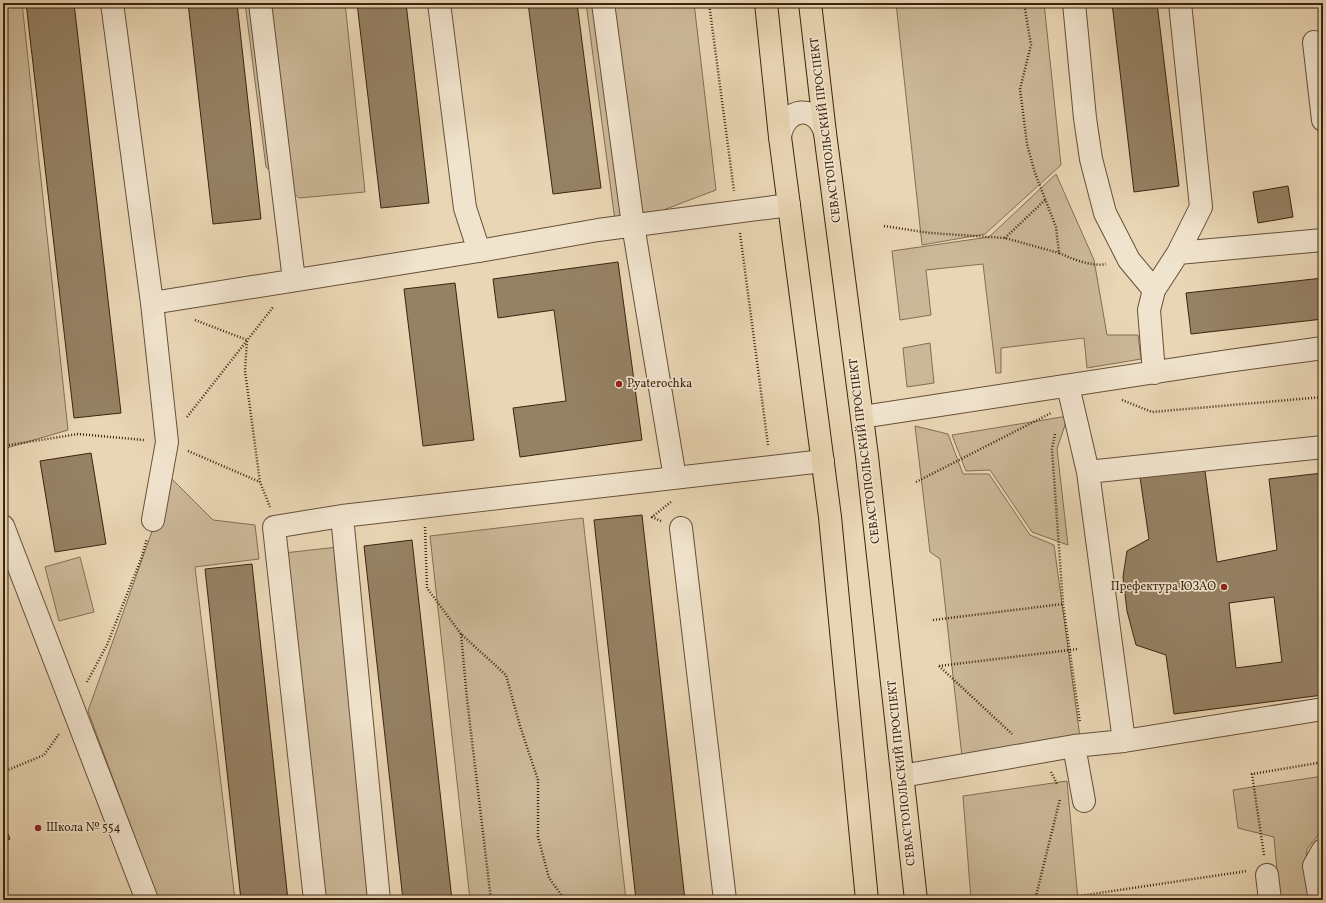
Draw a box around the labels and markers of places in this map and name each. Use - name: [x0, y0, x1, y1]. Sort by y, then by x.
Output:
- place label: Pyaterochka: [627, 376, 692, 392]
- marker: Pyaterochka: [614, 379, 624, 389]
- place label: Префектура ЮЗАО: [1111, 579, 1216, 595]
- marker: Префектура ЮЗАО: [1219, 582, 1229, 592]
- place label: Школа № 554: [46, 820, 121, 836]
- marker: Школа № 554: [33, 823, 43, 833]

